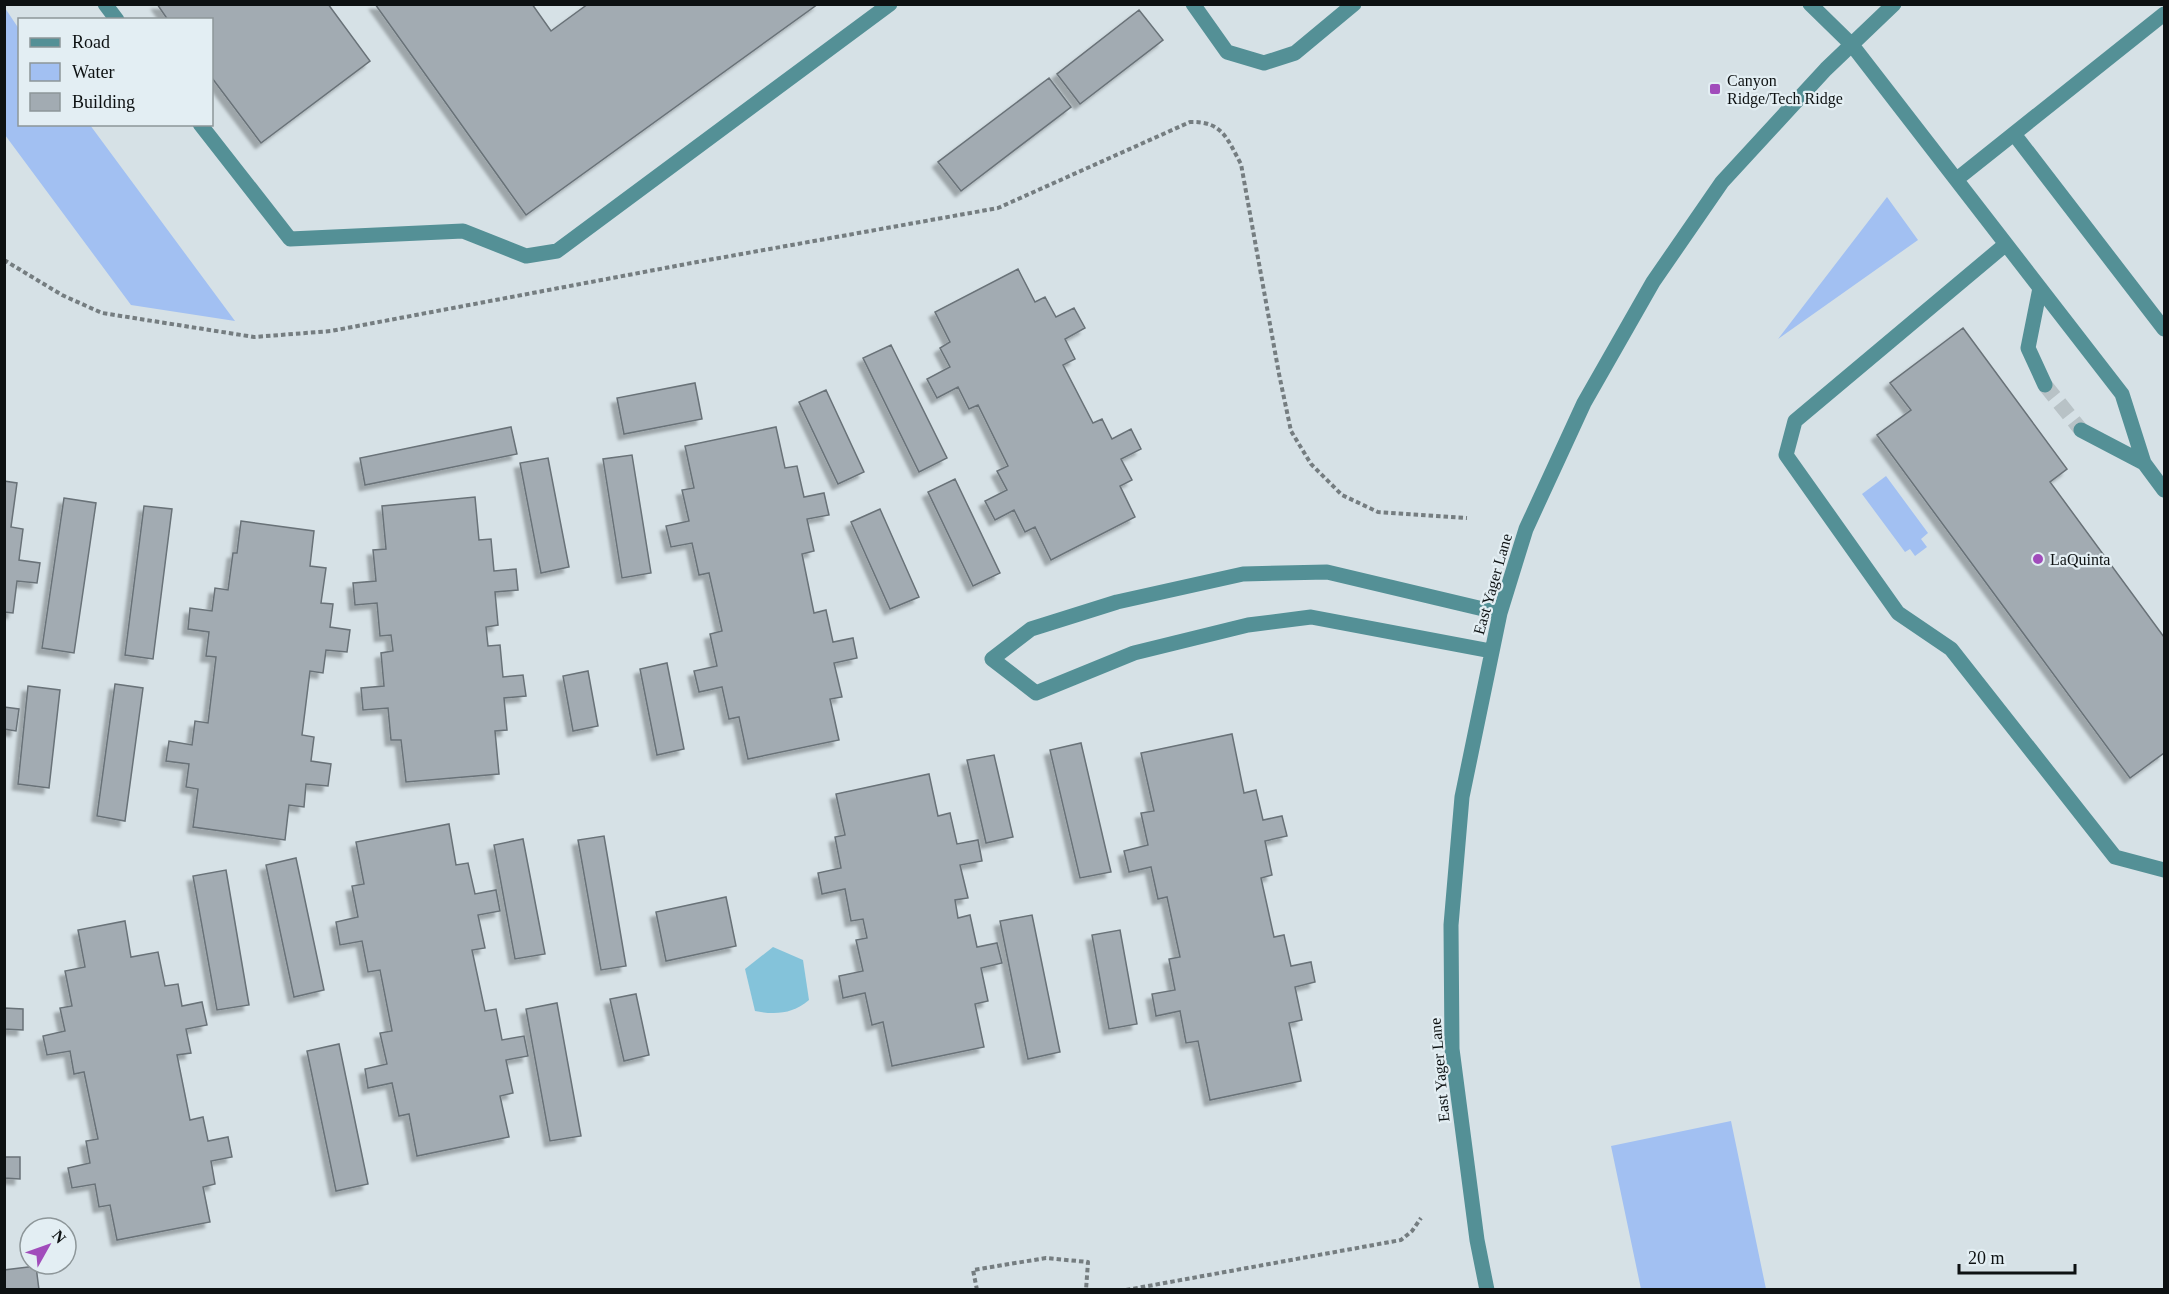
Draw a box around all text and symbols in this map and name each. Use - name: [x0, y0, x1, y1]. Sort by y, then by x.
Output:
- legend: [18, 18, 213, 126]
- text: Road: [72, 32, 110, 52]
- text: Water: [72, 62, 115, 82]
- place label: Canyon Ridge/Tech Ridge: [1727, 72, 1843, 108]
- marker: Canyon Ridge/Tech Ridge: [1708, 82, 1722, 96]
- text: Building: [72, 92, 135, 112]
- street label: East Yager Lane: [1470, 532, 1516, 637]
- place label: LaQuinta: [2050, 551, 2110, 568]
- marker: LaQuinta: [2031, 552, 2045, 566]
- street label: East Yager Lane: [1426, 1017, 1454, 1123]
- north arrow: [18, 1216, 78, 1276]
- text: N: [49, 1227, 70, 1247]
- scale bar: [1959, 1237, 2074, 1275]
- text: 20 m: [1968, 1248, 2005, 1268]

